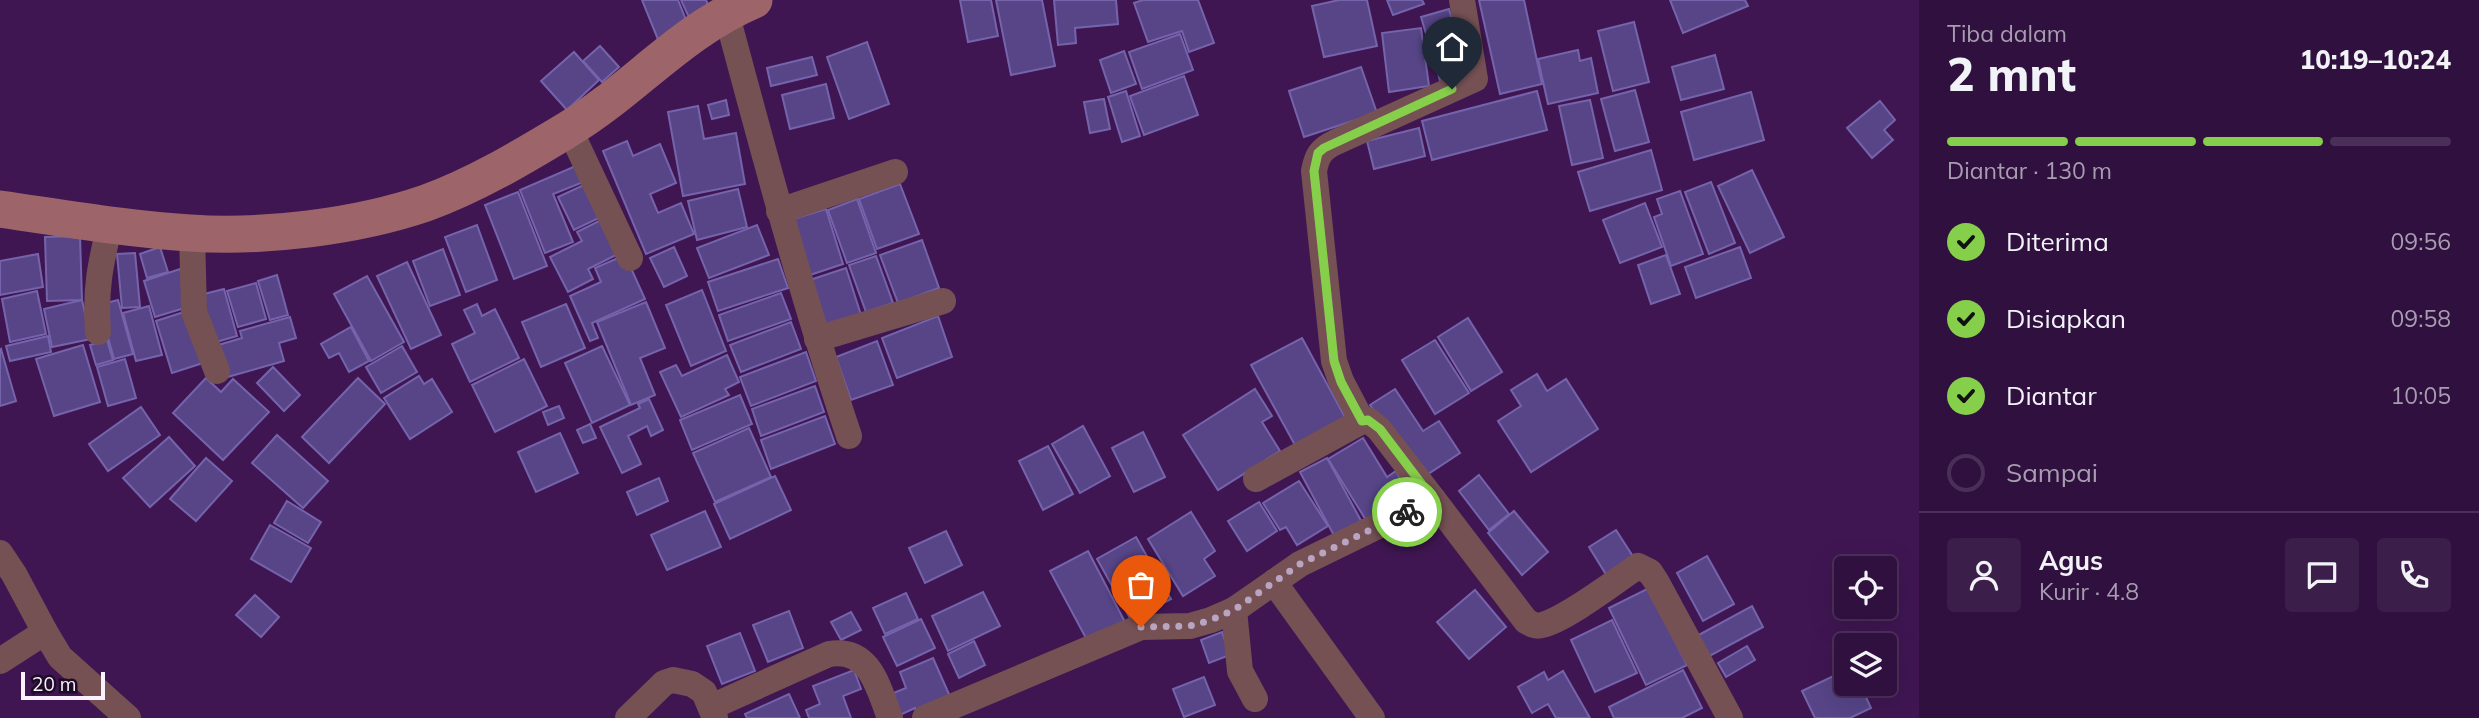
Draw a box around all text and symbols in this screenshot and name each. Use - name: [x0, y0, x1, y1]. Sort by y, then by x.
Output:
- pin: [1422, 17, 1482, 89]
- text: Tiba dalam: [1947, 19, 2067, 48]
- icon: home: [1433, 28, 1471, 66]
- text: 10:19–10:24: [2300, 43, 2451, 76]
- text: 2 mnt: [1947, 45, 2076, 103]
- text: Diantar · 130 m: [1947, 156, 2112, 185]
- icon: check: [1947, 223, 1985, 261]
- text: Diterima: [2006, 225, 2109, 258]
- text: 09:56: [2391, 227, 2451, 256]
- icon: check: [1947, 300, 1985, 338]
- text: Disiapkan: [2006, 302, 2126, 335]
- text: 09:58: [2391, 304, 2451, 333]
- icon: check: [1947, 377, 1985, 415]
- text: Diantar: [2006, 379, 2097, 412]
- text: 10:05: [2391, 381, 2451, 410]
- text: Sampai: [2006, 456, 2098, 489]
- courier: [1372, 477, 1442, 547]
- icon: bike: [1388, 493, 1426, 531]
- button: person: [1947, 538, 2021, 612]
- button: chat: [2285, 538, 2359, 612]
- button: phone: [2377, 538, 2451, 612]
- text: Agus: [2039, 544, 2103, 577]
- pin: [1111, 555, 1171, 627]
- map controls: [1834, 556, 1897, 696]
- button: locate: [1834, 556, 1897, 619]
- icon: bag: [1122, 566, 1160, 604]
- text: Kurir · 4.8: [2039, 577, 2139, 606]
- button: layers: [1834, 633, 1897, 696]
- scale bar: [21, 669, 105, 701]
- text: 20 m: [32, 672, 76, 696]

